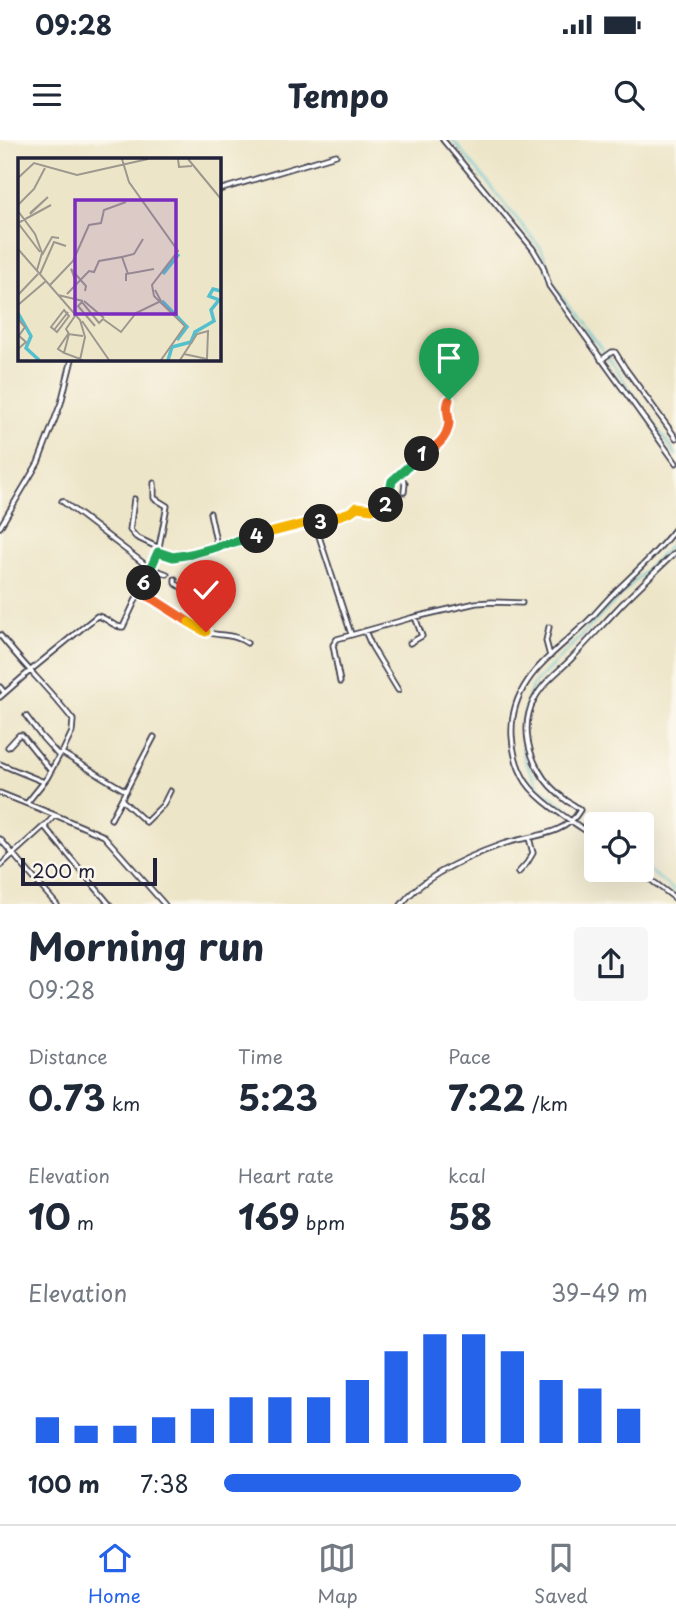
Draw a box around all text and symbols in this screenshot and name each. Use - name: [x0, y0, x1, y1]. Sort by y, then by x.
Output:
- text: 09:28: [35, 5, 112, 44]
- text: Tempo: [287, 71, 389, 119]
- icon: menu: [28, 76, 66, 114]
- icon: search: [610, 76, 648, 114]
- inset map: [18, 158, 220, 360]
- pin: [419, 328, 479, 400]
- icon: arrive: [430, 339, 468, 377]
- pin: 1: [404, 436, 440, 472]
- text: 1: [417, 439, 426, 467]
- pin: 2: [368, 488, 404, 522]
- text: 2: [379, 490, 392, 518]
- pin: 3: [304, 504, 338, 540]
- text: 3: [314, 507, 327, 535]
- pin: 4: [240, 518, 274, 554]
- text: 4: [250, 521, 263, 549]
- pin: [176, 560, 236, 632]
- pin: 6: [127, 566, 162, 600]
- text: 6: [137, 568, 150, 596]
- icon: check: [187, 571, 225, 609]
- map controls: [584, 812, 654, 882]
- button: locate: [584, 812, 654, 882]
- scale bar: [21, 856, 158, 887]
- text: 200 m: [32, 856, 95, 884]
- text: Morning run: [28, 917, 264, 974]
- button: share: [574, 927, 648, 1001]
- text: 09:28: [28, 972, 95, 1007]
- text: Distance: [28, 1042, 108, 1070]
- text: Time: [238, 1042, 283, 1070]
- text: Pace: [448, 1042, 491, 1070]
- text: 0.73: [28, 1070, 106, 1123]
- text: 5:23: [238, 1070, 318, 1123]
- text: 7:22: [448, 1070, 525, 1123]
- text: km: [106, 1089, 140, 1117]
- text: /km: [525, 1089, 568, 1117]
- text: Elevation: [28, 1161, 110, 1189]
- text: Heart rate: [238, 1161, 334, 1189]
- text: kcal: [448, 1161, 486, 1189]
- text: 10: [28, 1189, 71, 1242]
- text: 169: [238, 1189, 300, 1242]
- text: 58: [448, 1189, 492, 1242]
- text: m: [71, 1208, 94, 1236]
- text: bpm: [300, 1208, 345, 1236]
- text: Elevation: [28, 1275, 127, 1310]
- text: 39–49 m: [551, 1275, 648, 1310]
- text: 100 m: [28, 1466, 100, 1501]
- text: 7:38: [140, 1466, 189, 1501]
- tab: Home: [88, 1539, 141, 1609]
- tab: Map: [317, 1539, 358, 1609]
- tab: Saved: [534, 1539, 588, 1609]

